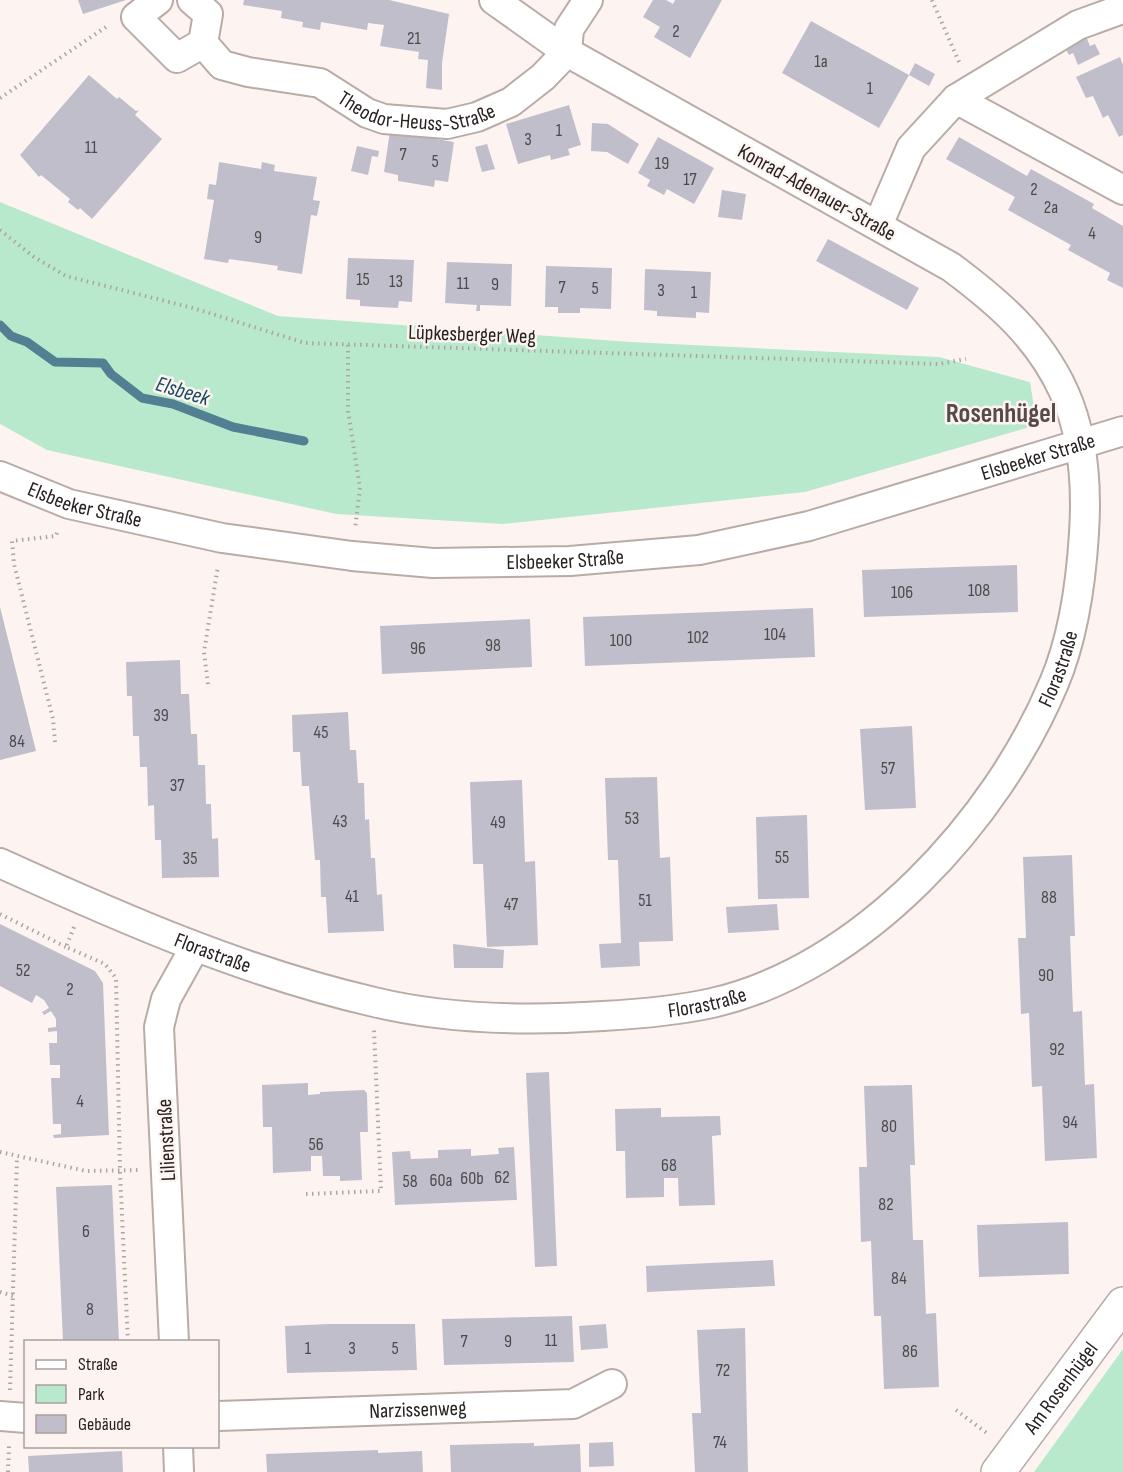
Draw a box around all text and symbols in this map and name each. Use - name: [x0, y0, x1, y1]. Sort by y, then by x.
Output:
- house number: 2: [672, 21, 680, 42]
- house number: 21: [407, 28, 422, 49]
- house number: 1a: [814, 51, 828, 72]
- house number: 1: [867, 78, 874, 99]
- street label: Theodor-Heuss-Straße: [333, 86, 499, 137]
- house number: 1: [556, 120, 563, 141]
- house number: 3: [524, 129, 532, 150]
- house number: 11: [85, 137, 98, 158]
- street label: Konrad-Adenauer-Straße: [733, 139, 900, 246]
- house number: 7: [399, 144, 407, 165]
- house number: 5: [431, 151, 439, 172]
- house number: 19: [655, 153, 669, 174]
- house number: 17: [683, 169, 698, 190]
- house number: 2: [1030, 179, 1038, 200]
- house number: 2a: [1044, 197, 1058, 218]
- house number: 4: [1088, 223, 1096, 244]
- house number: 9: [254, 227, 262, 248]
- house number: 15: [356, 269, 370, 290]
- house number: 13: [389, 271, 403, 292]
- house number: 11: [457, 273, 470, 294]
- house number: 9: [491, 274, 499, 295]
- house number: 7: [558, 277, 566, 298]
- house number: 5: [591, 278, 599, 299]
- house number: 3: [657, 280, 665, 301]
- house number: 1: [691, 282, 698, 303]
- street label: Lüpkesberger Weg: [408, 320, 536, 349]
- water label: Elsbeek: [152, 371, 213, 413]
- district label: Rosenhügel: [946, 398, 1056, 430]
- street label: Elsbeeker Straße: [978, 428, 1098, 486]
- street label: Elsbeeker Straße: [24, 477, 144, 533]
- street label: Elsbeeker Straße: [506, 544, 625, 575]
- house number: 108: [968, 580, 990, 601]
- house number: 106: [891, 582, 913, 603]
- house number: 104: [764, 624, 786, 645]
- house number: 102: [687, 627, 709, 648]
- street label: Florastraße: [1033, 628, 1083, 711]
- house number: 100: [610, 630, 632, 651]
- house number: 98: [485, 635, 501, 656]
- house number: 96: [410, 638, 426, 659]
- house number: 39: [153, 705, 169, 726]
- house number: 45: [314, 722, 328, 743]
- house number: 84: [9, 731, 25, 752]
- house number: 57: [881, 758, 896, 779]
- house number: 37: [170, 775, 185, 796]
- house number: 53: [625, 808, 639, 829]
- house number: 43: [332, 811, 348, 832]
- house number: 49: [490, 812, 506, 833]
- house number: 55: [775, 847, 789, 868]
- house number: 35: [183, 848, 197, 869]
- house number: 41: [345, 886, 360, 907]
- house number: 88: [1041, 887, 1057, 908]
- house number: 51: [638, 890, 652, 911]
- house number: 47: [504, 894, 519, 915]
- street label: Florastraße: [171, 928, 254, 979]
- house number: 52: [16, 960, 30, 981]
- house number: 90: [1038, 965, 1054, 986]
- house number: 2: [66, 979, 74, 1000]
- street label: Florastraße: [666, 982, 750, 1023]
- house number: 92: [1049, 1039, 1065, 1060]
- house number: 4: [76, 1091, 84, 1112]
- street label: Lilienstraße: [152, 1098, 181, 1182]
- house number: 94: [1062, 1112, 1078, 1133]
- house number: 80: [881, 1116, 897, 1137]
- house number: 56: [308, 1134, 324, 1155]
- house number: 68: [661, 1155, 677, 1176]
- house number: 62: [494, 1167, 510, 1188]
- house number: 60b: [460, 1168, 484, 1189]
- house number: 60a: [430, 1170, 452, 1191]
- house number: 58: [402, 1171, 418, 1192]
- house number: 82: [878, 1194, 894, 1215]
- house number: 6: [82, 1221, 90, 1242]
- house number: 84: [891, 1268, 907, 1289]
- house number: 8: [86, 1299, 94, 1320]
- house number: 11: [545, 1330, 558, 1351]
- house number: 7: [460, 1331, 468, 1352]
- house number: 9: [504, 1331, 512, 1352]
- street label: Am Rosenhügel: [1018, 1337, 1103, 1440]
- house number: 1: [305, 1338, 312, 1359]
- house number: 3: [348, 1338, 356, 1359]
- house number: 5: [391, 1338, 399, 1359]
- legend: [24, 1340, 219, 1448]
- house number: 86: [902, 1341, 918, 1362]
- text: Straße: [78, 1354, 118, 1375]
- house number: 72: [716, 1360, 730, 1381]
- text: Park: [78, 1384, 104, 1405]
- street label: Narzissenweg: [369, 1396, 467, 1424]
- text: Gebäude: [78, 1414, 131, 1435]
- house number: 74: [713, 1432, 727, 1453]

